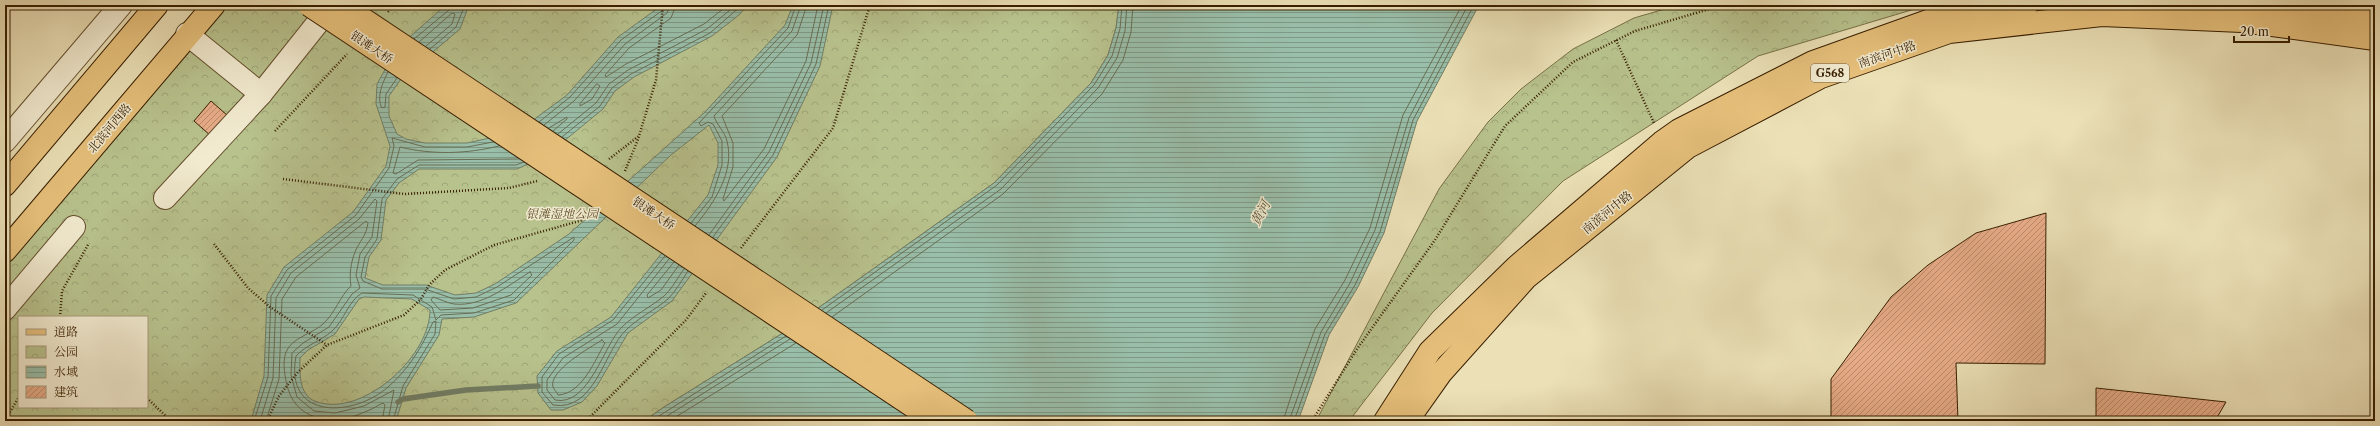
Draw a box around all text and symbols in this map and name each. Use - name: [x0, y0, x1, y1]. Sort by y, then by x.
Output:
- scale bar: [2234, 18, 2289, 44]
- text: 20 m: [2240, 24, 2269, 39]
- street label: 银滩大桥: [348, 27, 396, 67]
- street label: 南滨河中路: [1856, 37, 1918, 71]
- road number: G568: [1811, 64, 1849, 82]
- street label: 北滨河西路: [84, 100, 134, 156]
- street label: 南滨河中路: [1579, 187, 1635, 237]
- street label: 银滩大桥: [630, 193, 678, 233]
- water label: 黄河: [1247, 196, 1274, 228]
- park label: 银滩湿地公园: [526, 206, 600, 221]
- legend: [18, 316, 148, 408]
- text: 道路: [54, 324, 78, 339]
- text: 公园: [54, 344, 78, 359]
- text: 水域: [54, 364, 78, 379]
- text: 建筑: [54, 384, 78, 399]

